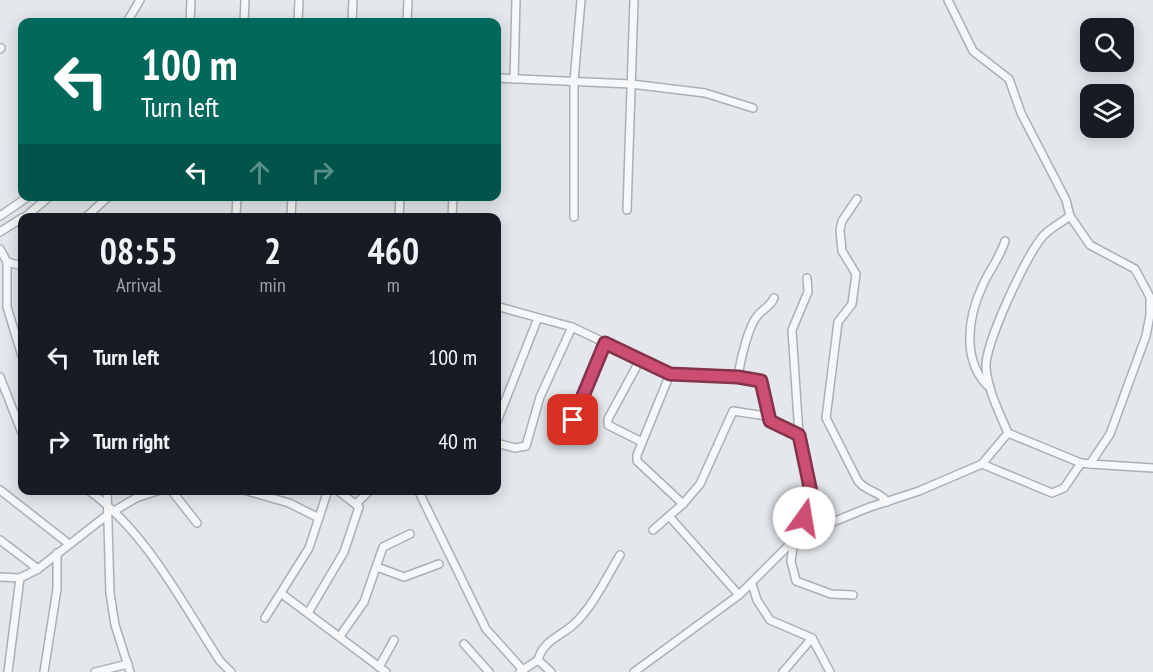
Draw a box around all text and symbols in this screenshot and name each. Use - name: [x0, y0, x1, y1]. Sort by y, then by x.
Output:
- map controls: [1080, 18, 1134, 138]
- button: search: [1080, 18, 1134, 72]
- text: 100 m: [141, 37, 238, 92]
- icon: left: [42, 42, 120, 120]
- button: layers: [1080, 84, 1134, 138]
- text: Turn left: [141, 90, 219, 124]
- icon: left: [180, 156, 213, 189]
- icon: ahead: [243, 156, 276, 189]
- icon: right: [306, 156, 339, 189]
- text: 08:55: [100, 227, 178, 274]
- text: 2: [264, 227, 281, 274]
- text: 460: [368, 227, 419, 274]
- text: Arrival: [116, 272, 161, 298]
- text: min: [260, 272, 286, 298]
- text: m: [387, 272, 400, 298]
- icon: left: [42, 341, 75, 374]
- text: Turn left: [93, 343, 159, 371]
- text: 100 m: [428, 343, 477, 371]
- pin: [547, 394, 598, 445]
- icon: arrive: [556, 403, 589, 436]
- icon: right: [42, 425, 75, 458]
- text: Turn right: [93, 427, 170, 455]
- text: 40 m: [438, 427, 477, 455]
- position arrow: [772, 486, 836, 550]

